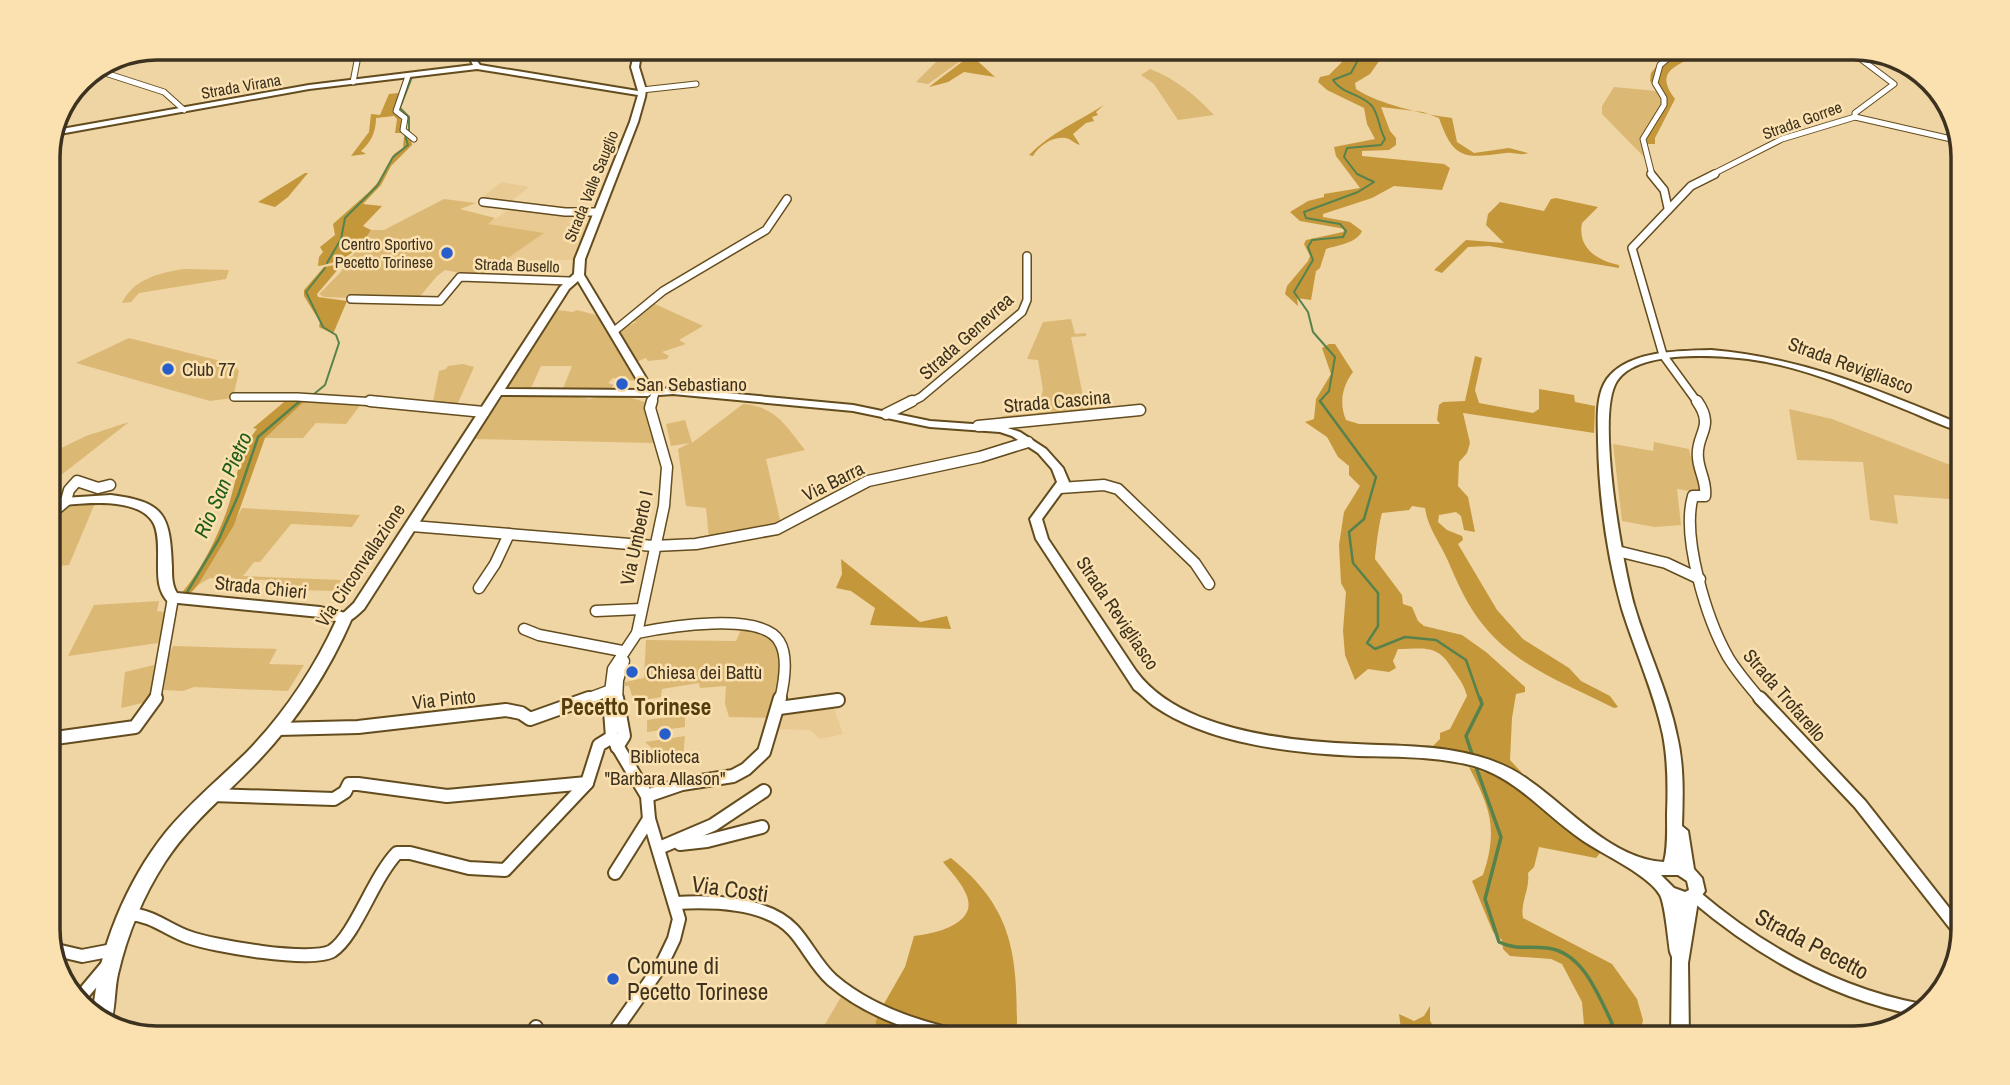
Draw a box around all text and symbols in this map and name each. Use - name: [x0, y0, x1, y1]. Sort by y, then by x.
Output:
- street label: Strada Virana: [199, 68, 283, 104]
- street label: Strada Gorree: [1759, 95, 1845, 145]
- street label: Strada Valle Sauglio: [559, 127, 623, 245]
- place label: Centro Sportivo Pecetto Torinese: [335, 233, 433, 273]
- marker: Centro Sportivo Pecetto Torinese: [439, 245, 455, 261]
- street label: Strada Busello: [474, 253, 560, 277]
- street label: Strada Genevrea: [913, 286, 1019, 385]
- street label: Strada Revigliasco: [1785, 330, 1917, 400]
- place label: Club 77: [182, 356, 236, 382]
- marker: Club 77: [160, 361, 176, 377]
- place label: San Sebastiano: [636, 371, 747, 397]
- marker: San Sebastiano: [614, 376, 630, 392]
- street label: Strada Cascina: [1002, 383, 1112, 419]
- water label: Rio San Pietro: [186, 427, 259, 542]
- street label: Via Barra: [798, 455, 868, 507]
- street label: Via Umberto I: [613, 488, 659, 588]
- street label: Via Circonvallazione: [309, 498, 411, 632]
- street label: Strada Revigliasco: [1070, 551, 1166, 675]
- street label: Strada Chieri: [214, 569, 308, 605]
- street label: Strada Trofarello: [1737, 643, 1833, 747]
- place label: Chiesa dei Battù: [646, 659, 762, 685]
- marker: Chiesa dei Battù: [624, 664, 640, 680]
- street label: Via Pinto: [411, 683, 477, 715]
- district label: Pecetto Torinese: [561, 691, 711, 722]
- marker: Biblioteca "Barbara Allason": [657, 726, 673, 742]
- place label: Biblioteca "Barbara Allason": [604, 743, 726, 791]
- street label: Via Costi: [690, 868, 770, 909]
- street label: Strada Pecetto: [1750, 901, 1875, 987]
- place label: Comune di Pecetto Torinese: [627, 950, 768, 1007]
- marker: Comune di Pecetto Torinese: [605, 971, 621, 987]

